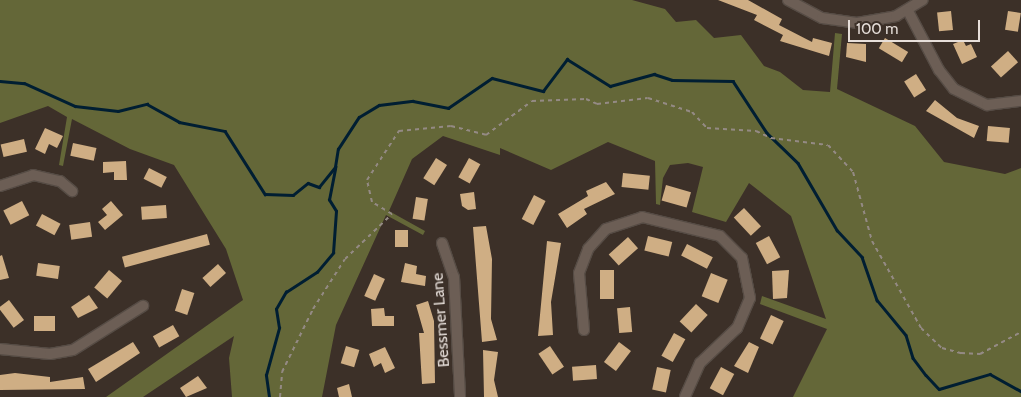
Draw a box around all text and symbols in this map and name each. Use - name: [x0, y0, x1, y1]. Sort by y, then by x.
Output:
- scale bar: [851, 10, 984, 42]
- text: 100 m: [856, 20, 898, 38]
- street label: Bessmer Lane: [428, 272, 454, 368]

